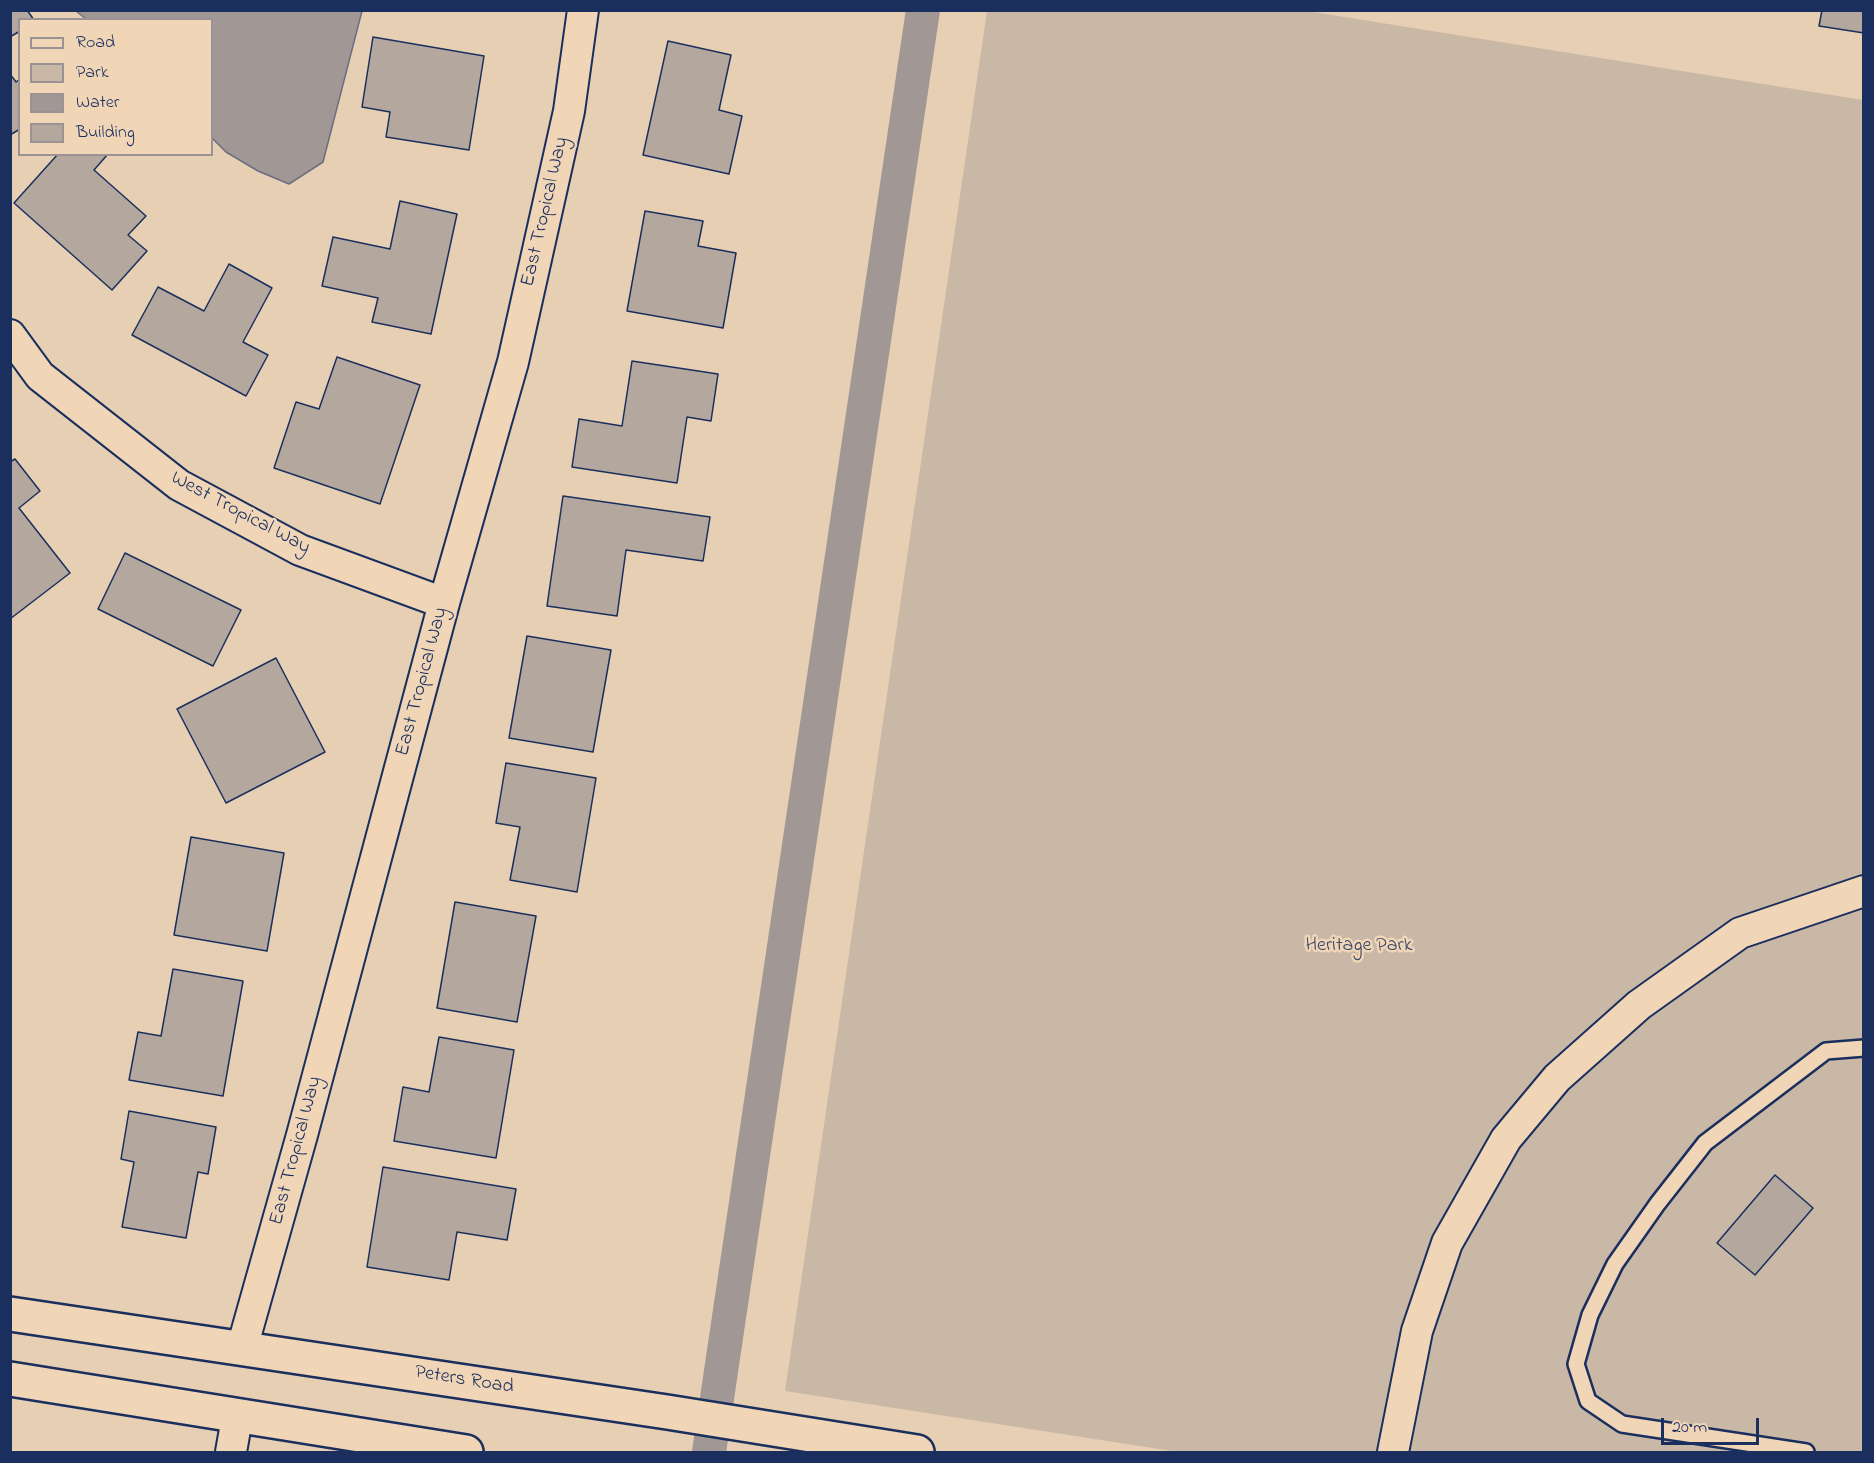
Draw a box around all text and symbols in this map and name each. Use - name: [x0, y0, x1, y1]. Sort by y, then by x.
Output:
- legend: [18, 18, 213, 156]
- text: Road: [76, 30, 115, 56]
- text: Park: [76, 60, 109, 86]
- text: Water: [76, 90, 119, 116]
- text: Building: [76, 120, 135, 146]
- street label: East Tropical Way: [517, 135, 575, 289]
- street label: West Tropical Way: [166, 467, 314, 561]
- street label: East Tropical Way: [392, 605, 454, 759]
- park label: Heritage Park: [1306, 935, 1412, 959]
- street label: East Tropical Way: [266, 1074, 328, 1228]
- street label: Peters Road: [413, 1361, 515, 1401]
- scale bar: [1664, 1406, 1762, 1444]
- text: 20 m: [1672, 1415, 1707, 1441]

